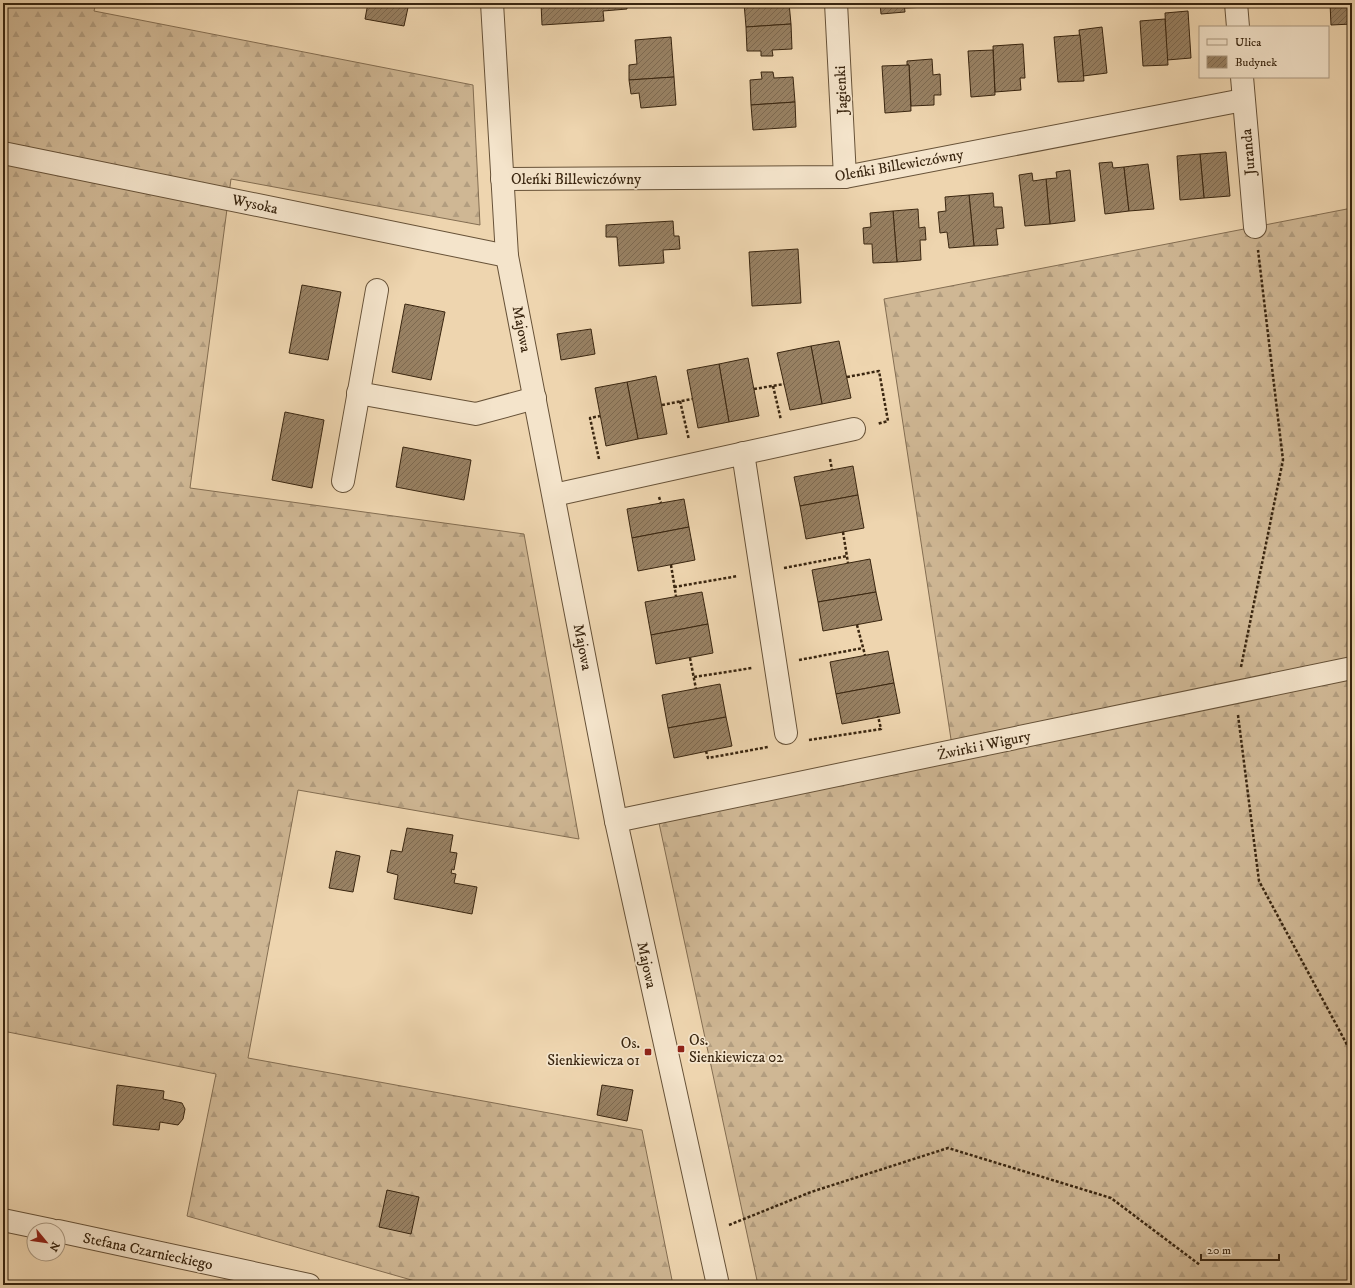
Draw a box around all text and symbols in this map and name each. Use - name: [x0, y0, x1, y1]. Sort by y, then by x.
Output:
- legend: [1199, 26, 1329, 78]
- text: Ulica: [1235, 35, 1262, 50]
- text: Budynek: [1235, 55, 1277, 70]
- street label: Jagienki: [831, 65, 852, 117]
- street label: Juranda: [1237, 127, 1260, 178]
- street label: Oleńki Billewiczówny: [833, 145, 966, 186]
- street label: Oleńki Billewiczówny: [511, 170, 642, 189]
- street label: Wysoka: [229, 190, 280, 219]
- street label: Majowa: [508, 304, 535, 355]
- street label: Majowa: [569, 622, 596, 673]
- street label: Żwirki i Wigury: [936, 726, 1033, 765]
- street label: Majowa: [632, 940, 661, 991]
- place label: Os. Sienkiewicza 02: [689, 1031, 784, 1067]
- place label: Os. Sienkiewicza 01: [547, 1034, 640, 1070]
- marker: Os. Sienkiewicza 02: [676, 1044, 686, 1054]
- marker: Os. Sienkiewicza 01: [643, 1047, 653, 1057]
- north arrow: [26, 1222, 66, 1262]
- street label: Stefana Czarnieckiego: [81, 1228, 215, 1275]
- scale bar: [1201, 1236, 1279, 1262]
- text: N: [46, 1239, 62, 1254]
- text: 20 m: [1207, 1243, 1231, 1258]

